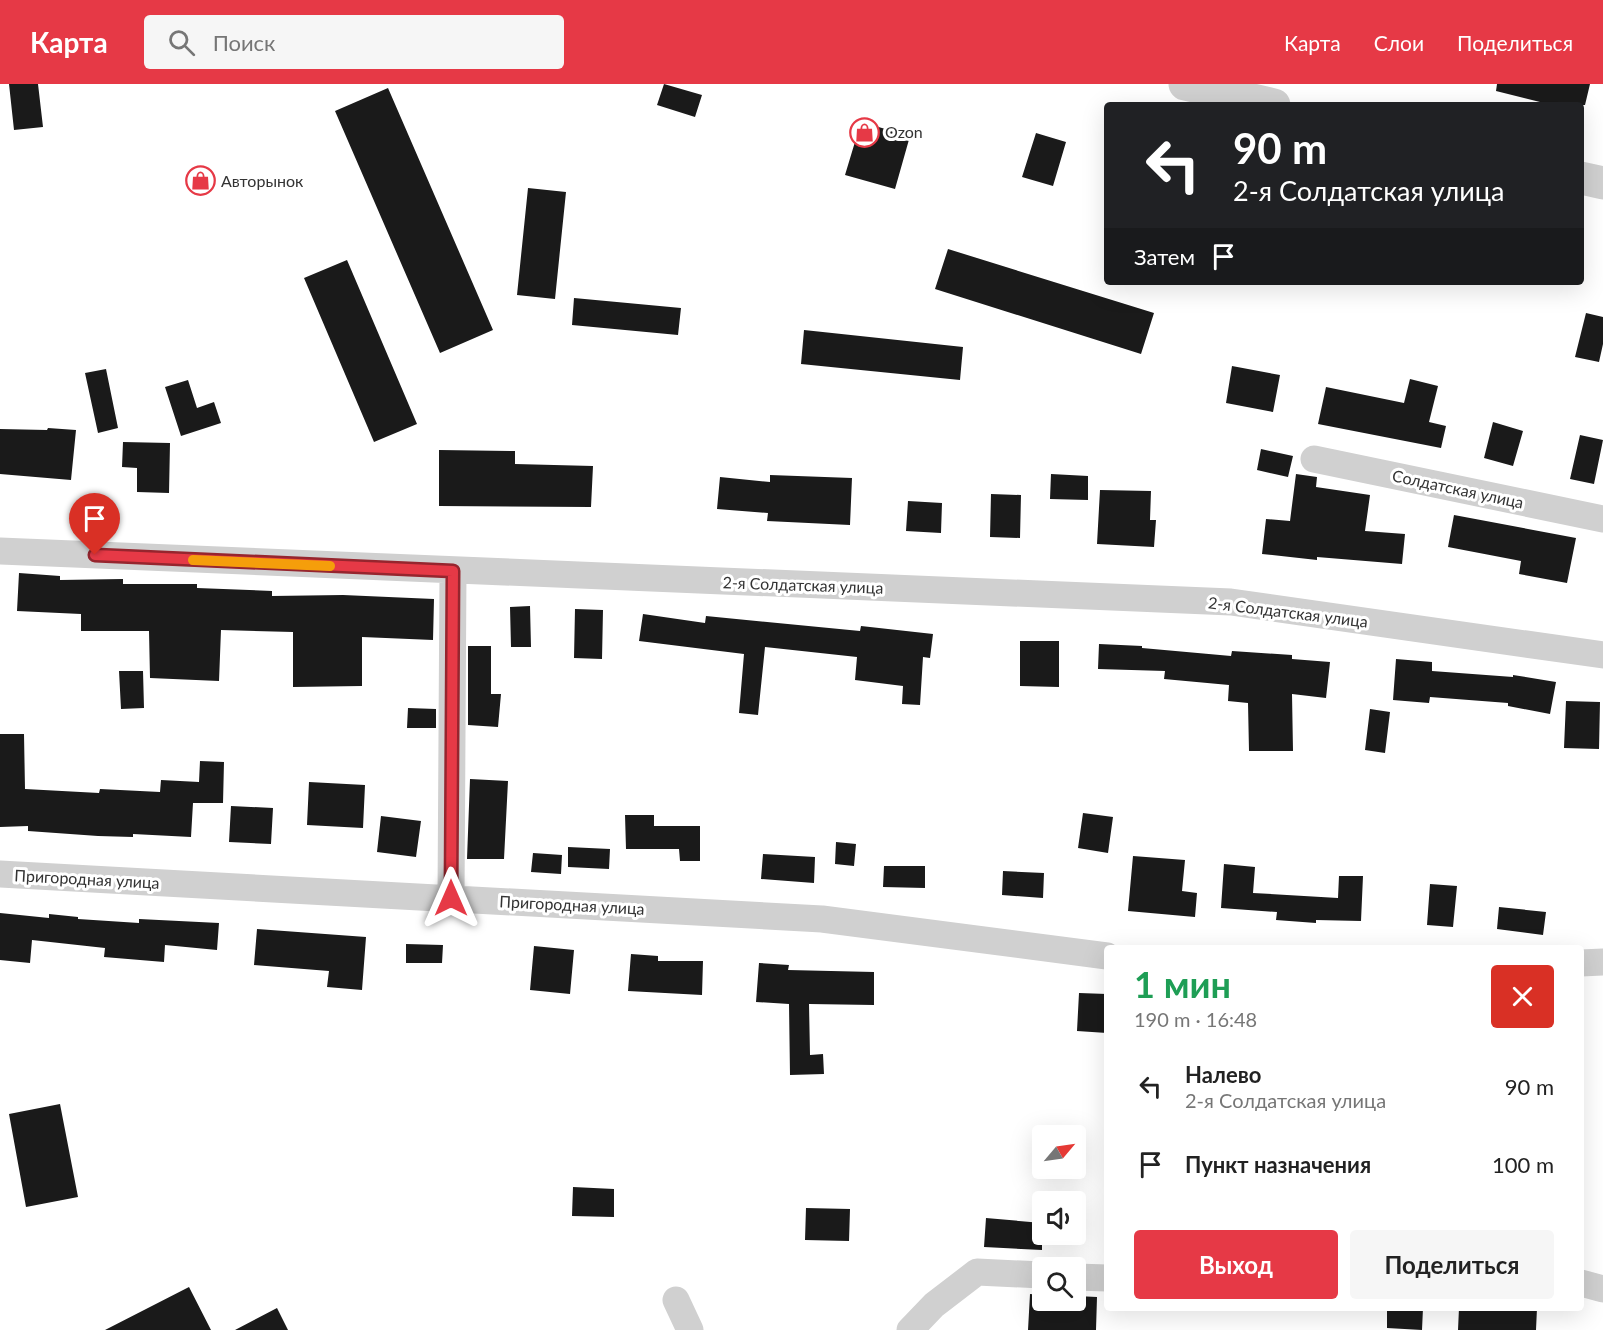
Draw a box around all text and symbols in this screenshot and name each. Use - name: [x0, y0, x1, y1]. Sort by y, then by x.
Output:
- search box: [144, 15, 564, 69]
- text: Карта: [30, 25, 108, 59]
- icon: search: [165, 26, 198, 59]
- text: Поиск: [213, 29, 276, 56]
- text: Карта: [1284, 30, 1341, 55]
- text: Слои: [1374, 30, 1424, 55]
- text: Поделиться: [1457, 30, 1573, 55]
- shop icon: Ozon: [848, 116, 880, 148]
- place label: Ozon: [885, 122, 923, 141]
- text: 90 m: [1233, 123, 1327, 173]
- icon: left: [1134, 126, 1212, 204]
- shop icon: Авторынок: [184, 165, 216, 197]
- place label: Авторынок: [221, 171, 304, 190]
- text: 2-я Солдатская улица: [1233, 174, 1505, 207]
- icon: arrive: [1207, 240, 1240, 273]
- text: Затем: [1134, 243, 1195, 270]
- street label: Солдатская улица: [1391, 465, 1525, 512]
- pin: [69, 493, 120, 555]
- icon: arrive: [78, 502, 111, 535]
- street label: 2-я Солдатская улица: [722, 572, 884, 597]
- street label: 2-я Солдатская улица: [1207, 592, 1369, 631]
- street label: Пригородная улица: [14, 865, 160, 892]
- position arrow: [419, 866, 483, 930]
- street label: Пригородная улица: [499, 891, 645, 918]
- text: 1 мин: [1134, 962, 1231, 1006]
- button: close: [1491, 965, 1554, 1028]
- text: 190 m · 16:48: [1134, 1007, 1257, 1031]
- text: Налево: [1185, 1061, 1261, 1088]
- icon: left: [1134, 1070, 1167, 1103]
- text: 90 m: [1505, 1073, 1554, 1100]
- text: 2-я Солдатская улица: [1185, 1088, 1386, 1112]
- north arrow: [1032, 1125, 1086, 1179]
- map controls: [1032, 1125, 1086, 1311]
- icon: arrive: [1134, 1148, 1167, 1181]
- text: Пункт назначения: [1185, 1151, 1371, 1178]
- text: 100 m: [1492, 1151, 1554, 1178]
- button: sound: [1032, 1191, 1086, 1245]
- button: Выход: [1134, 1230, 1338, 1299]
- button: Поделиться: [1350, 1230, 1554, 1299]
- button: search: [1032, 1257, 1086, 1311]

